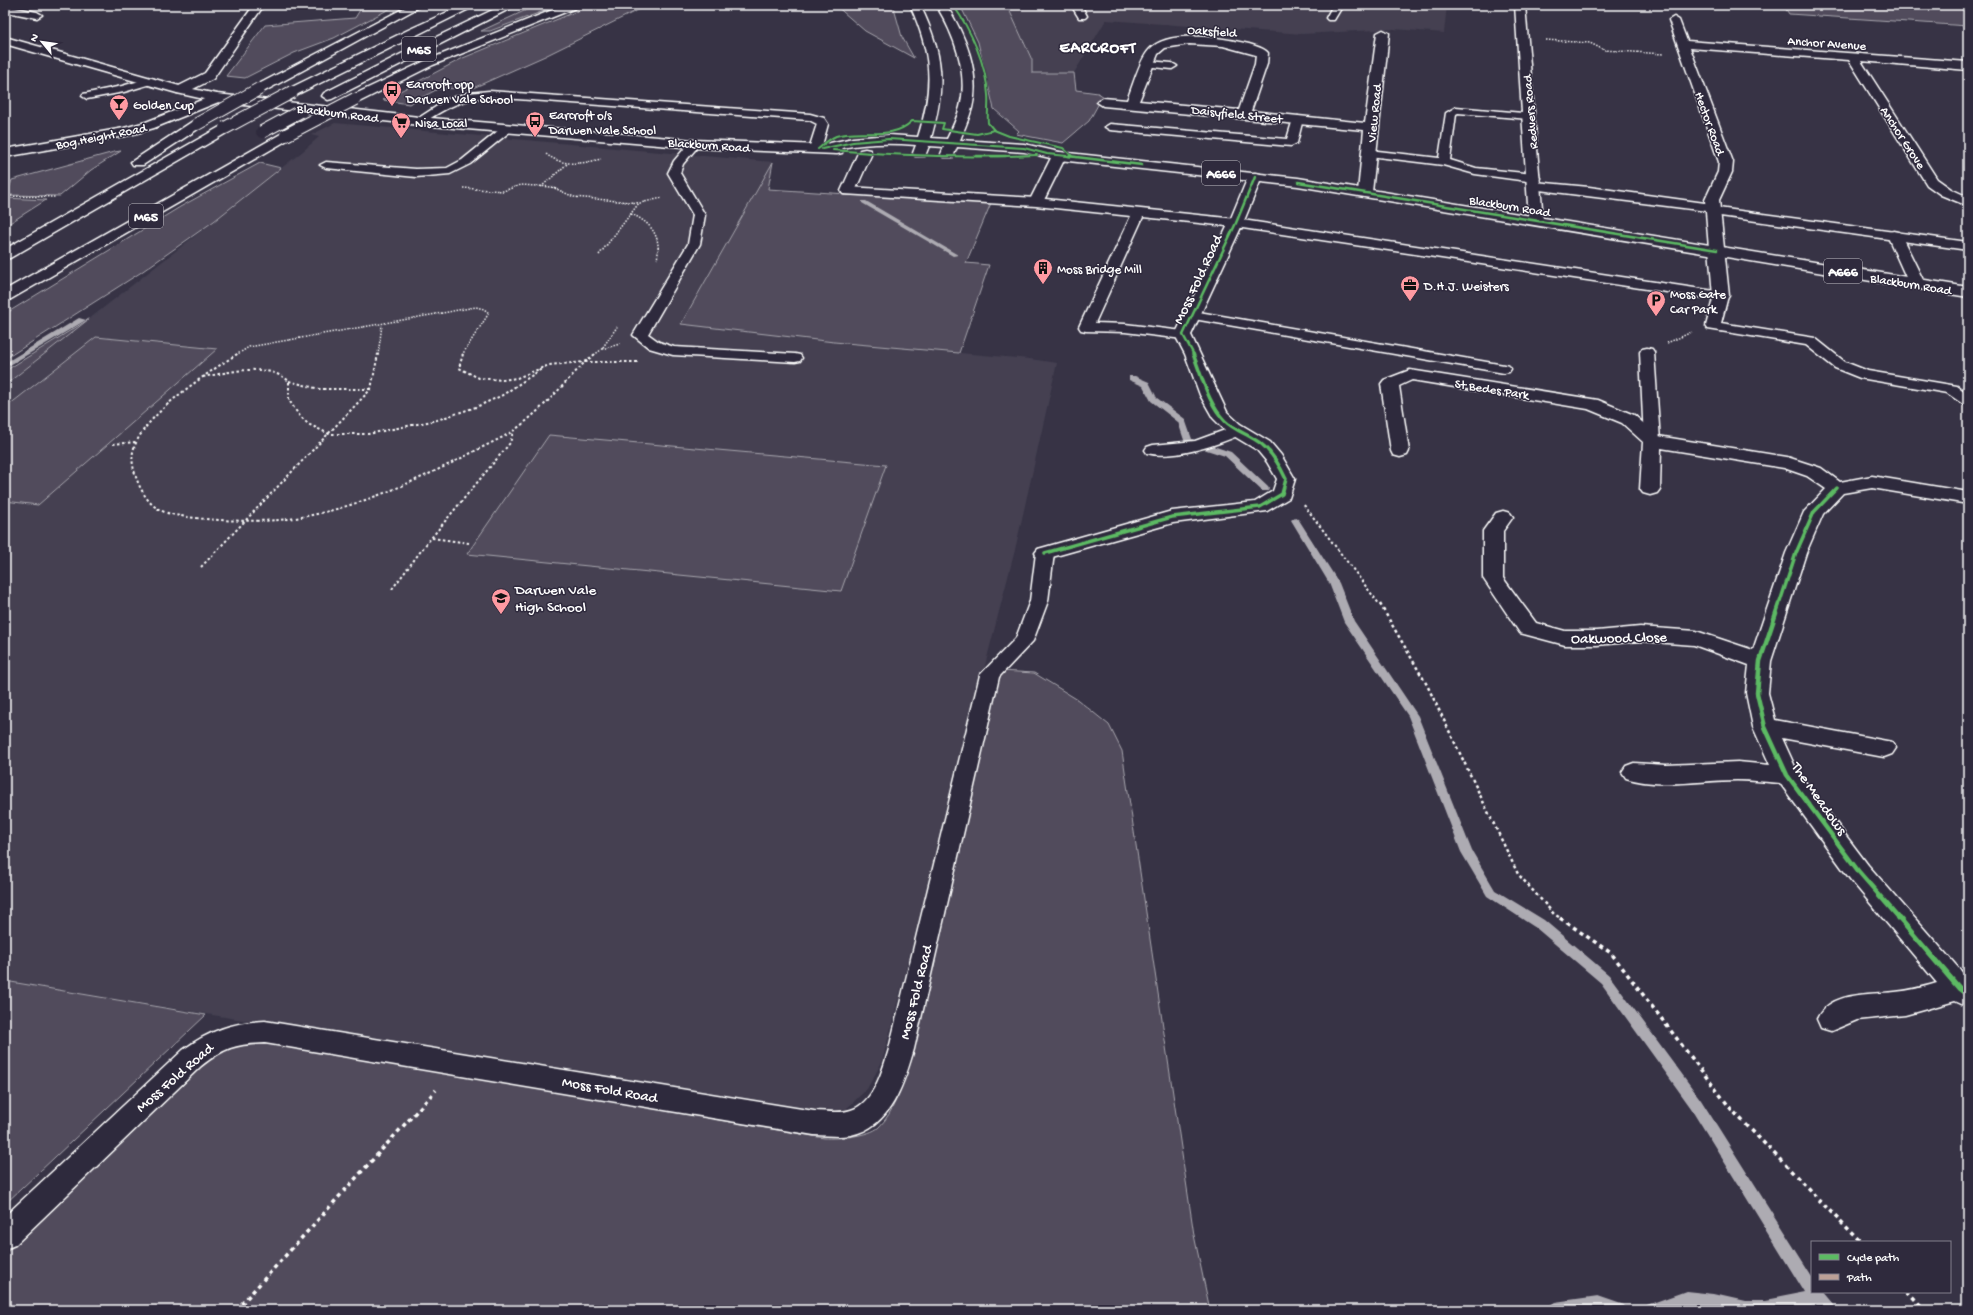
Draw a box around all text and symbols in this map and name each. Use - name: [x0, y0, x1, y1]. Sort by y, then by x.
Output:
- north arrow: [22, 22, 62, 62]
- street label: Oaksfield: [1187, 23, 1238, 42]
- text: N: [28, 32, 42, 44]
- street label: Anchor Avenue: [1787, 34, 1867, 55]
- road number: M65: [402, 37, 436, 61]
- district label: EARCROFT: [1060, 40, 1137, 59]
- street label: Redvers Road: [1521, 73, 1542, 150]
- place label: Earcroft opp Darwen Vale School: [405, 78, 513, 108]
- bus stop icon: Earcroft opp Darwen Vale School: [381, 79, 403, 107]
- street label: View Road: [1365, 82, 1386, 144]
- street label: Hector Road: [1690, 90, 1728, 159]
- bar icon: Golden Cup: [108, 93, 130, 121]
- place label: Golden Cup: [133, 99, 195, 114]
- street label: Blackburn Road: [295, 102, 381, 127]
- street label: Daisyfield Street: [1189, 103, 1285, 128]
- street label: Anchor Grove: [1876, 104, 1928, 173]
- place label: Earcroft o/s Darwen Vale School: [548, 109, 656, 139]
- bus stop icon: Earcroft o/s Darwen Vale School: [524, 110, 546, 138]
- supermarket icon: Nisa Local: [390, 111, 412, 139]
- place label: Nisa Local: [415, 117, 468, 132]
- street label: Bog Height Road: [54, 121, 149, 154]
- street label: Blackburn Road: [666, 136, 752, 157]
- road number: A666: [1202, 161, 1240, 185]
- street label: Blackburn Road: [1467, 193, 1553, 222]
- road number: M65: [129, 204, 163, 228]
- street label: Moss Fold Road: [1170, 231, 1228, 327]
- building icon: Moss Bridge Mill: [1032, 257, 1054, 285]
- road number: A666: [1824, 259, 1862, 283]
- place label: Moss Bridge Mill: [1057, 263, 1142, 278]
- street label: Blackburn Road: [1868, 271, 1954, 300]
- office icon: D.H.J. Weisters: [1399, 274, 1421, 302]
- place label: D.H.J. Weisters: [1423, 280, 1510, 295]
- place label: Moss Gate Car Park: [1670, 288, 1726, 318]
- parking icon: Moss Gate Car Park: [1645, 289, 1667, 317]
- street label: St Bedes Park: [1454, 377, 1531, 404]
- place label: Darwen Vale High School: [514, 582, 596, 617]
- school or university icon: Darwen Vale High School: [490, 587, 512, 615]
- street label: Oakwood Close: [1571, 629, 1667, 649]
- street label: The Meadows: [1786, 758, 1850, 840]
- street label: Moss Fold Road: [897, 942, 938, 1042]
- street label: Moss Fold Road: [133, 1039, 219, 1117]
- street label: Moss Fold Road: [560, 1074, 660, 1108]
- legend: [1811, 1241, 1951, 1293]
- text: Cycle path: [1847, 1252, 1900, 1266]
- text: Path: [1846, 1272, 1872, 1286]

